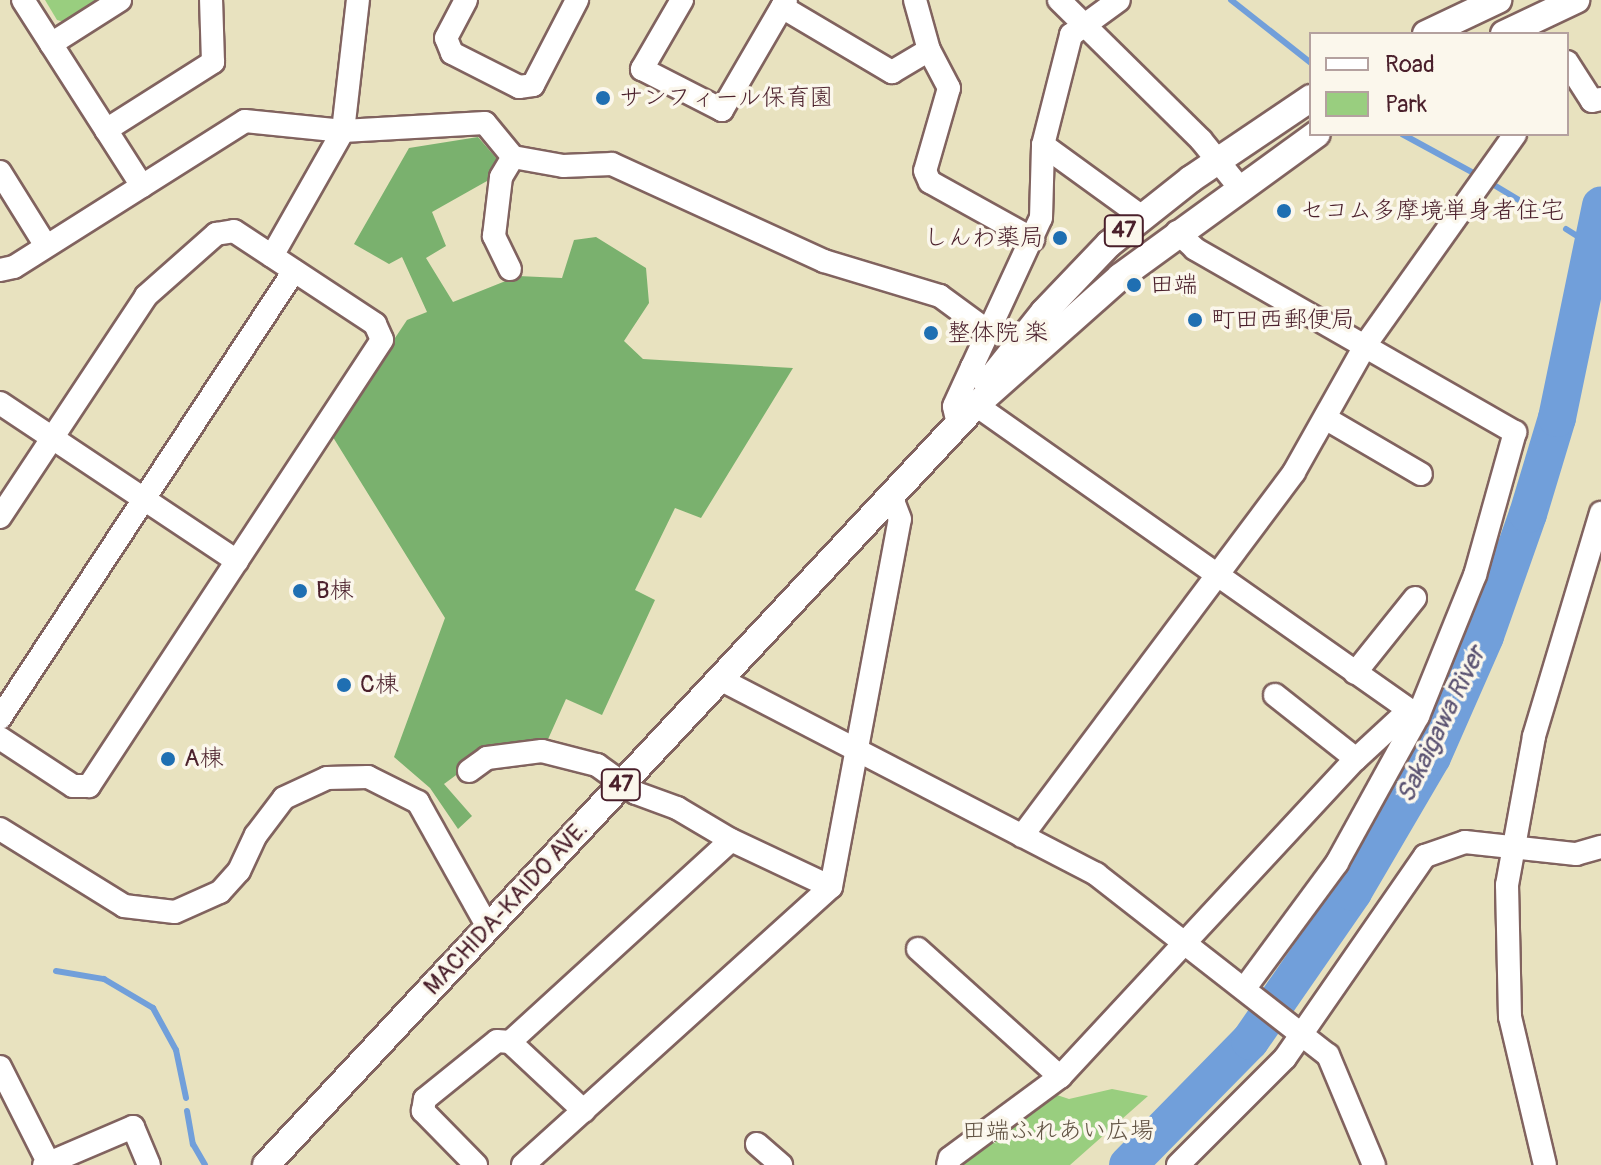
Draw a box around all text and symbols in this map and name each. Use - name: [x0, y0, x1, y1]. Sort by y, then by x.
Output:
- legend: [1309, 32, 1569, 136]
- text: Road: [1385, 50, 1435, 79]
- place label: サンフィール保育園: [619, 84, 835, 112]
- marker: サンフィール保育園: [594, 89, 612, 107]
- text: Park: [1385, 90, 1427, 119]
- place label: セコム多摩境単身者住宅: [1300, 197, 1564, 225]
- marker: セコム多摩境単身者住宅: [1275, 202, 1293, 220]
- road number: 47: [1102, 213, 1146, 249]
- place label: しんわ薬局: [924, 224, 1044, 252]
- marker: しんわ薬局: [1051, 229, 1069, 247]
- place label: 田端: [1150, 271, 1198, 299]
- marker: 田端: [1125, 276, 1143, 294]
- place label: 町田西郵便局: [1211, 306, 1355, 334]
- marker: 町田西郵便局: [1186, 311, 1204, 329]
- place label: 整体院 楽: [947, 319, 1048, 347]
- marker: 整体院 楽: [922, 324, 940, 342]
- place label: B棟: [316, 577, 354, 605]
- marker: B棟: [291, 582, 309, 600]
- water label: Sakaigawa River: [1391, 642, 1493, 808]
- place label: C棟: [360, 671, 399, 699]
- marker: C棟: [335, 676, 353, 694]
- place label: A棟: [184, 745, 224, 773]
- marker: A棟: [159, 750, 177, 768]
- road number: 47: [599, 767, 643, 803]
- street label: MACHIDA-KAIDO AVE.: [418, 815, 594, 1001]
- park label: 田端ふれあい広場: [962, 1117, 1154, 1145]

